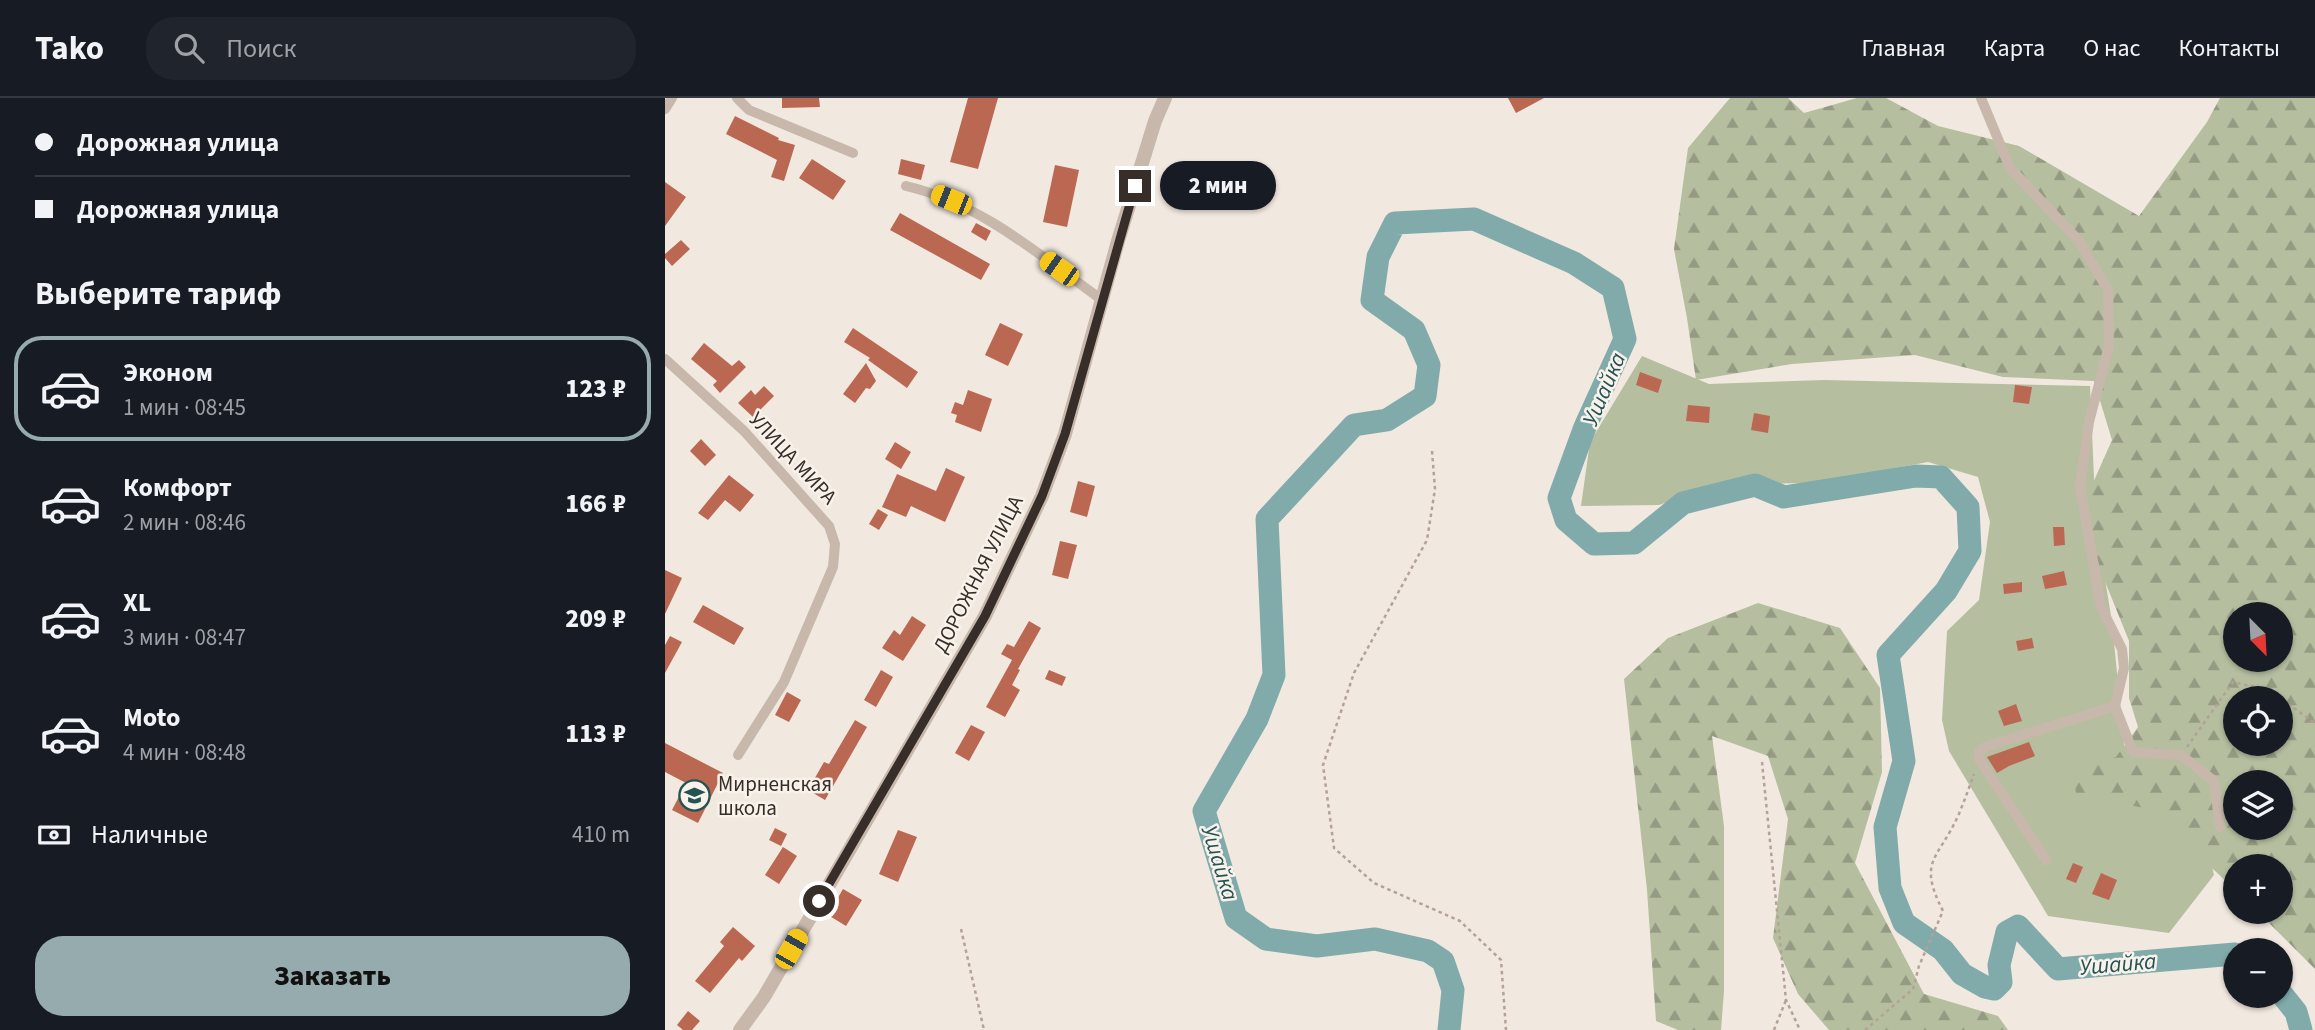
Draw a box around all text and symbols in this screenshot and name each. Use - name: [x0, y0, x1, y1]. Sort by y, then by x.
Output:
- search box: [146, 17, 636, 80]
- text: Tako: [35, 25, 104, 72]
- icon: search: [170, 29, 208, 67]
- text: Поиск: [226, 30, 296, 67]
- text: Главная: [1861, 31, 1946, 66]
- text: Карта: [1984, 31, 2045, 66]
- text: О нас: [2083, 31, 2140, 66]
- text: Контакты: [2178, 31, 2280, 66]
- text: Дорожная улица: [77, 124, 279, 161]
- callout: 2 мин: [1159, 162, 1275, 210]
- text: 2 мин: [1188, 169, 1248, 202]
- route end: [1119, 170, 1151, 202]
- car: [928, 182, 975, 218]
- text: Дорожная улица: [77, 191, 279, 228]
- car: [1036, 248, 1083, 290]
- text: Выберите тариф: [35, 271, 282, 317]
- water label: Ушайка: [1574, 347, 1634, 431]
- text: Эконом: [123, 354, 213, 391]
- icon: car: [39, 357, 102, 420]
- text: 123 ₽: [565, 370, 626, 407]
- text: 1 мин · 08:45: [123, 391, 246, 424]
- street label: УЛИЦА МИРА: [742, 405, 844, 511]
- text: Комфорт: [123, 469, 232, 506]
- icon: car: [39, 472, 102, 535]
- text: 166 ₽: [565, 485, 626, 522]
- street label: ДОРОЖНАЯ УЛИЦА: [925, 490, 1031, 658]
- text: 2 мин · 08:46: [123, 506, 246, 539]
- text: XL: [123, 584, 151, 621]
- icon: car: [39, 587, 102, 650]
- text: 209 ₽: [565, 600, 626, 637]
- north arrow: [2223, 602, 2293, 672]
- map controls: [2223, 602, 2293, 1008]
- text: 3 мин · 08:47: [123, 621, 246, 654]
- button: locate: [2223, 686, 2293, 756]
- text: Moto: [123, 699, 180, 736]
- icon: car: [39, 702, 102, 765]
- text: 113 ₽: [565, 715, 626, 752]
- text: 4 мин · 08:48: [123, 736, 246, 769]
- place label: Мирненская школа: [718, 769, 832, 823]
- button: layers: [2223, 770, 2293, 840]
- school or university icon: Мирненская школа: [678, 779, 712, 813]
- icon: cash: [35, 816, 73, 854]
- text: Наличные: [91, 816, 208, 853]
- text: 410 m: [572, 818, 630, 851]
- water label: Ушайка: [1193, 821, 1247, 905]
- button: +: [2223, 854, 2293, 924]
- route start: [803, 885, 835, 917]
- car: [772, 926, 811, 972]
- button: Заказать: [35, 936, 630, 1016]
- button: −: [2223, 938, 2293, 1008]
- water label: Ушайка: [2078, 944, 2158, 984]

